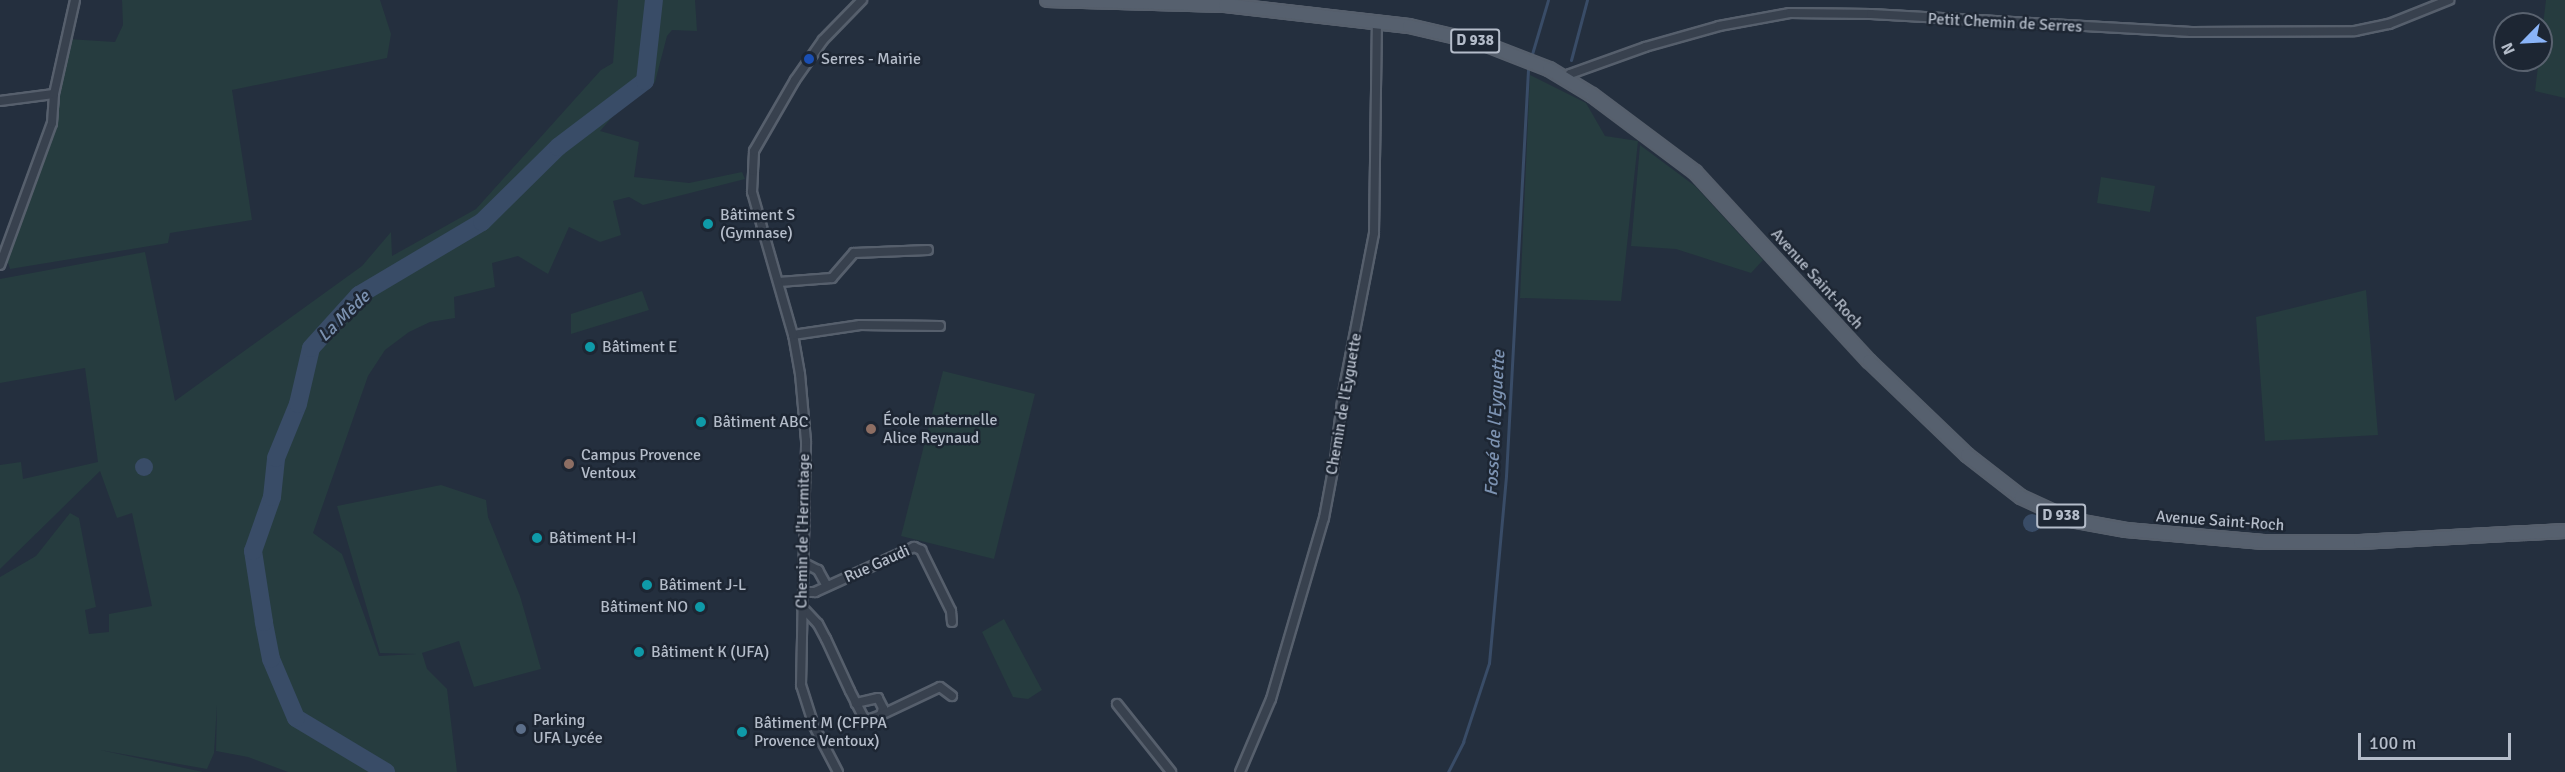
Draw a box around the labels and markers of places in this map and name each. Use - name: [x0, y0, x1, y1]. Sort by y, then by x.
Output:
- place label: Serres - Mairie: [821, 49, 921, 69]
- marker: Serres - Mairie: [802, 52, 816, 66]
- place label: Bâtiment S (Gymnase): [720, 205, 795, 243]
- marker: Bâtiment S (Gymnase): [701, 217, 715, 231]
- place label: Bâtiment E: [602, 337, 677, 357]
- marker: Bâtiment E: [583, 340, 597, 354]
- place label: École maternelle Alice Reynaud: [883, 410, 998, 448]
- place label: Bâtiment ABC: [713, 412, 808, 432]
- marker: Bâtiment ABC: [694, 415, 708, 429]
- marker: École maternelle Alice Reynaud: [864, 422, 878, 436]
- place label: Campus Provence Ventoux: [581, 445, 701, 483]
- marker: Campus Provence Ventoux: [562, 457, 576, 471]
- place label: Bâtiment H-I: [549, 528, 636, 548]
- marker: Bâtiment H-I: [530, 531, 544, 545]
- place label: Bâtiment J-L: [659, 575, 746, 595]
- marker: Bâtiment J-L: [640, 578, 654, 592]
- place label: Bâtiment NO: [600, 597, 688, 617]
- marker: Bâtiment NO: [693, 600, 707, 614]
- place label: Bâtiment K (UFA): [651, 642, 769, 662]
- marker: Bâtiment K (UFA): [632, 645, 646, 659]
- place label: Parking UFA Lycée: [533, 710, 603, 748]
- place label: Bâtiment M (CFPPA Provence Ventoux): [754, 713, 887, 751]
- marker: Parking UFA Lycée: [514, 722, 528, 736]
- marker: Bâtiment M (CFPPA Provence Ventoux): [735, 725, 749, 739]

